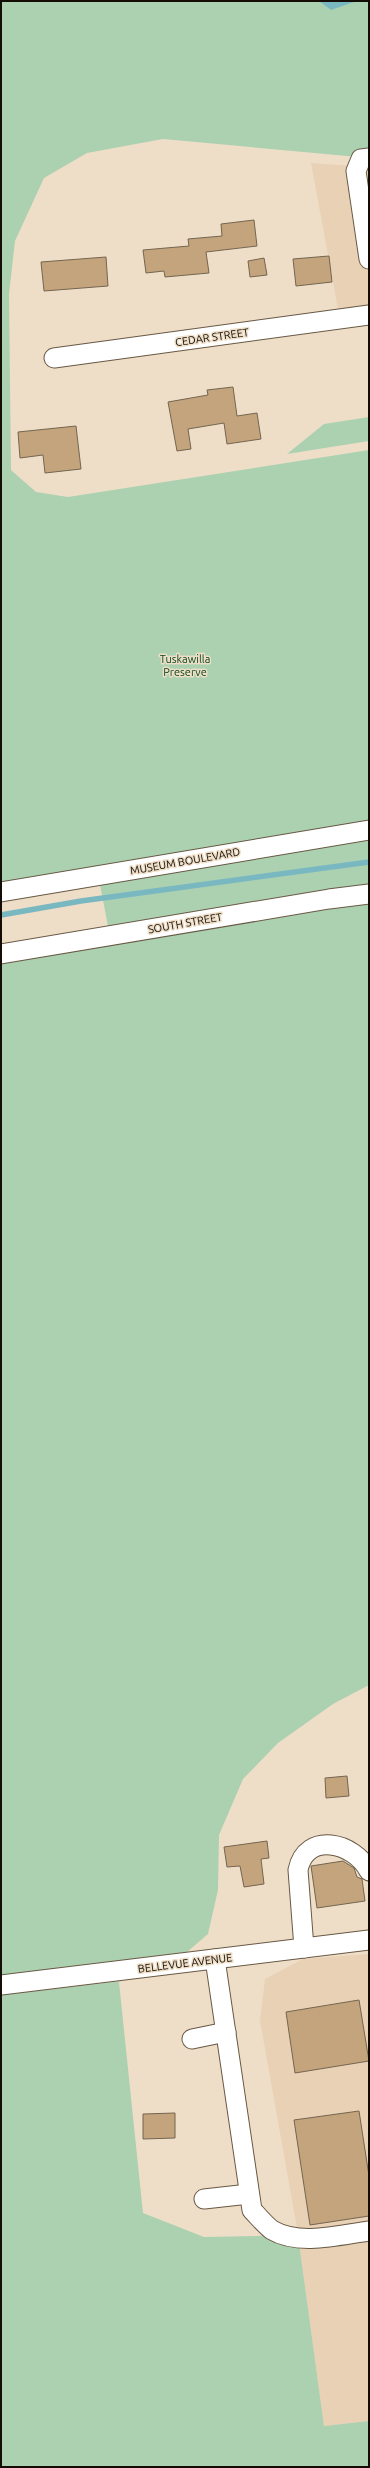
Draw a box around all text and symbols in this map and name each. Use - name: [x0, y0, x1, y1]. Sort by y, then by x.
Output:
- street label: CEDAR STREET: [174, 326, 250, 348]
- park label: Tuskawilla Preserve: [160, 653, 210, 678]
- street label: MUSEUM BOULEVARD: [129, 845, 241, 877]
- street label: SOUTH STREET: [147, 911, 223, 935]
- street label: BELLEVUE AVENUE: [137, 1951, 233, 1975]

